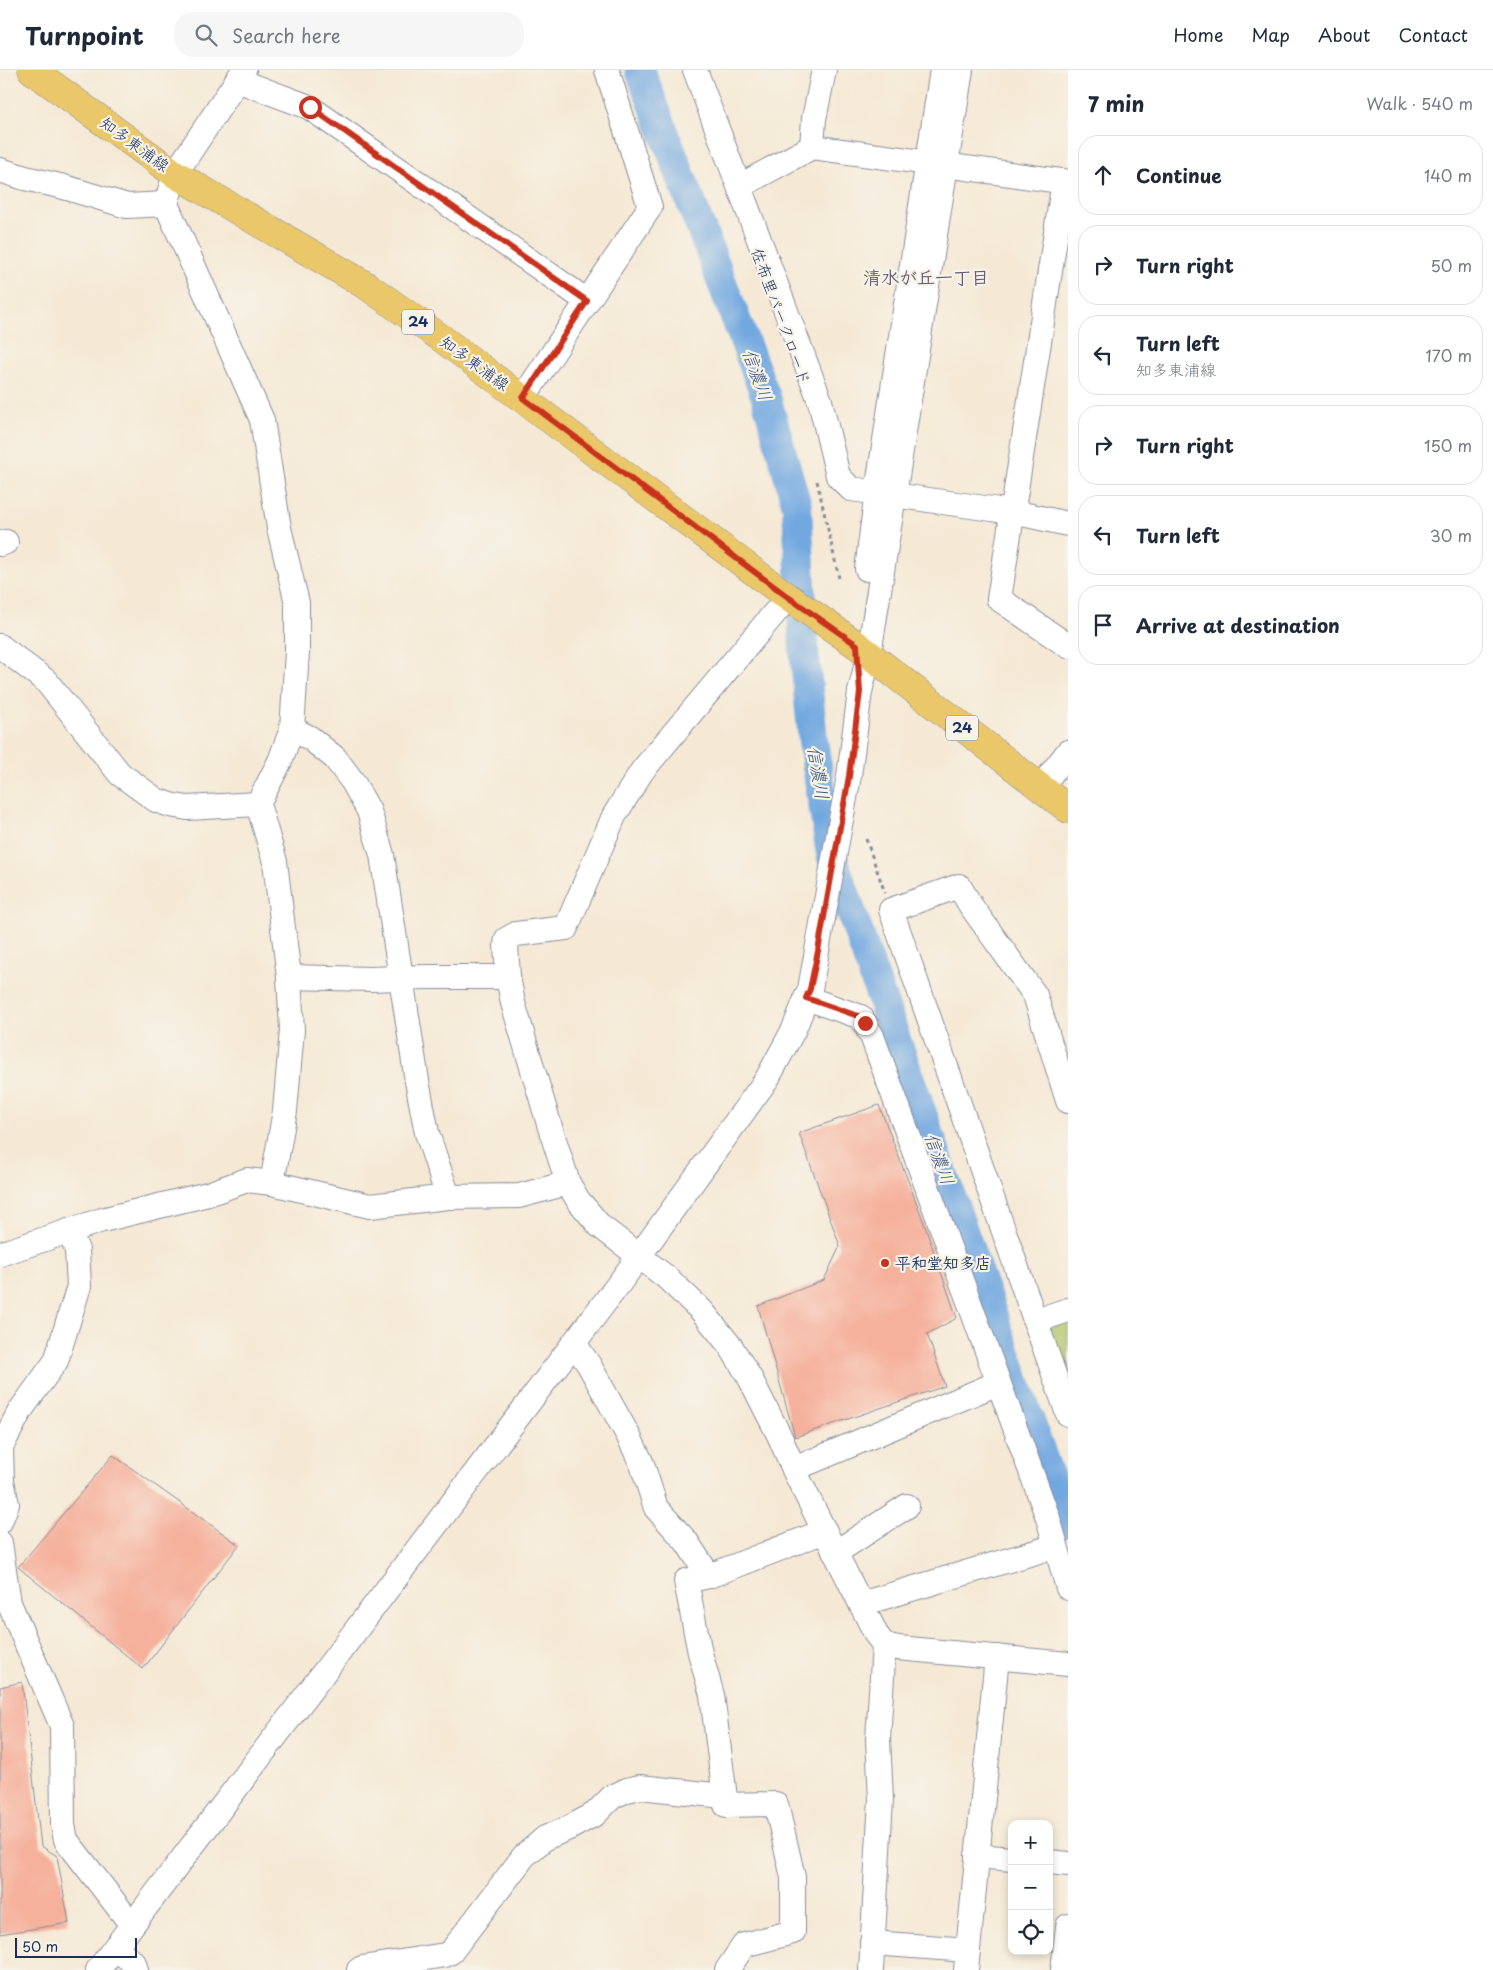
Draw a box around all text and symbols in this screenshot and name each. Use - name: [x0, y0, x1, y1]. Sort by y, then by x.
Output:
- search box: [174, 12, 524, 57]
- text: Turnpoint: [25, 17, 144, 53]
- icon: search: [192, 21, 220, 49]
- text: Search here: [232, 21, 341, 49]
- text: Home: [1173, 21, 1223, 48]
- text: Map: [1251, 21, 1290, 48]
- text: About: [1318, 21, 1370, 48]
- text: Contact: [1398, 21, 1468, 48]
- text: 7 min: [1088, 87, 1144, 119]
- text: Walk · 540 m: [1367, 91, 1473, 115]
- route start: [299, 96, 322, 119]
- street label: 知多東浦線: [96, 110, 175, 176]
- icon: ahead: [1089, 161, 1117, 189]
- text: Continue: [1136, 161, 1222, 189]
- text: 140 m: [1424, 163, 1472, 187]
- street label: 佐布里パークロード: [746, 244, 818, 387]
- icon: right: [1089, 251, 1117, 279]
- text: Turn right: [1136, 251, 1234, 279]
- text: 50 m: [1431, 253, 1472, 277]
- district label: 清水が丘一丁目: [863, 263, 989, 290]
- road number: 24: [402, 310, 434, 334]
- street label: 知多東浦線: [436, 329, 515, 395]
- text: Turn left: [1136, 329, 1220, 357]
- icon: left: [1089, 341, 1117, 369]
- text: 170 m: [1426, 343, 1472, 367]
- water label: 信濃川: [736, 344, 780, 404]
- text: 知多東浦線: [1136, 357, 1216, 381]
- icon: right: [1089, 431, 1117, 459]
- text: Turn right: [1136, 431, 1234, 459]
- text: 150 m: [1424, 433, 1472, 457]
- icon: left: [1089, 521, 1117, 549]
- text: Turn left: [1136, 521, 1220, 549]
- text: 30 m: [1430, 523, 1472, 547]
- icon: arrive: [1089, 611, 1117, 639]
- text: Arrive at destination: [1136, 611, 1340, 639]
- road number: 24: [946, 716, 978, 740]
- water label: 信濃川: [802, 744, 837, 802]
- route end: [854, 1012, 877, 1035]
- water label: 信濃川: [918, 1128, 962, 1188]
- place label: 平和堂知多店: [895, 1250, 991, 1274]
- marker: 平和堂知多店: [879, 1257, 891, 1269]
- map controls: [1008, 1820, 1053, 1955]
- button: +: [1008, 1820, 1053, 1865]
- button: −: [1008, 1865, 1053, 1910]
- button: locate: [1008, 1910, 1053, 1955]
- scale bar: [15, 1935, 138, 1958]
- text: 50 m: [22, 1936, 58, 1957]

